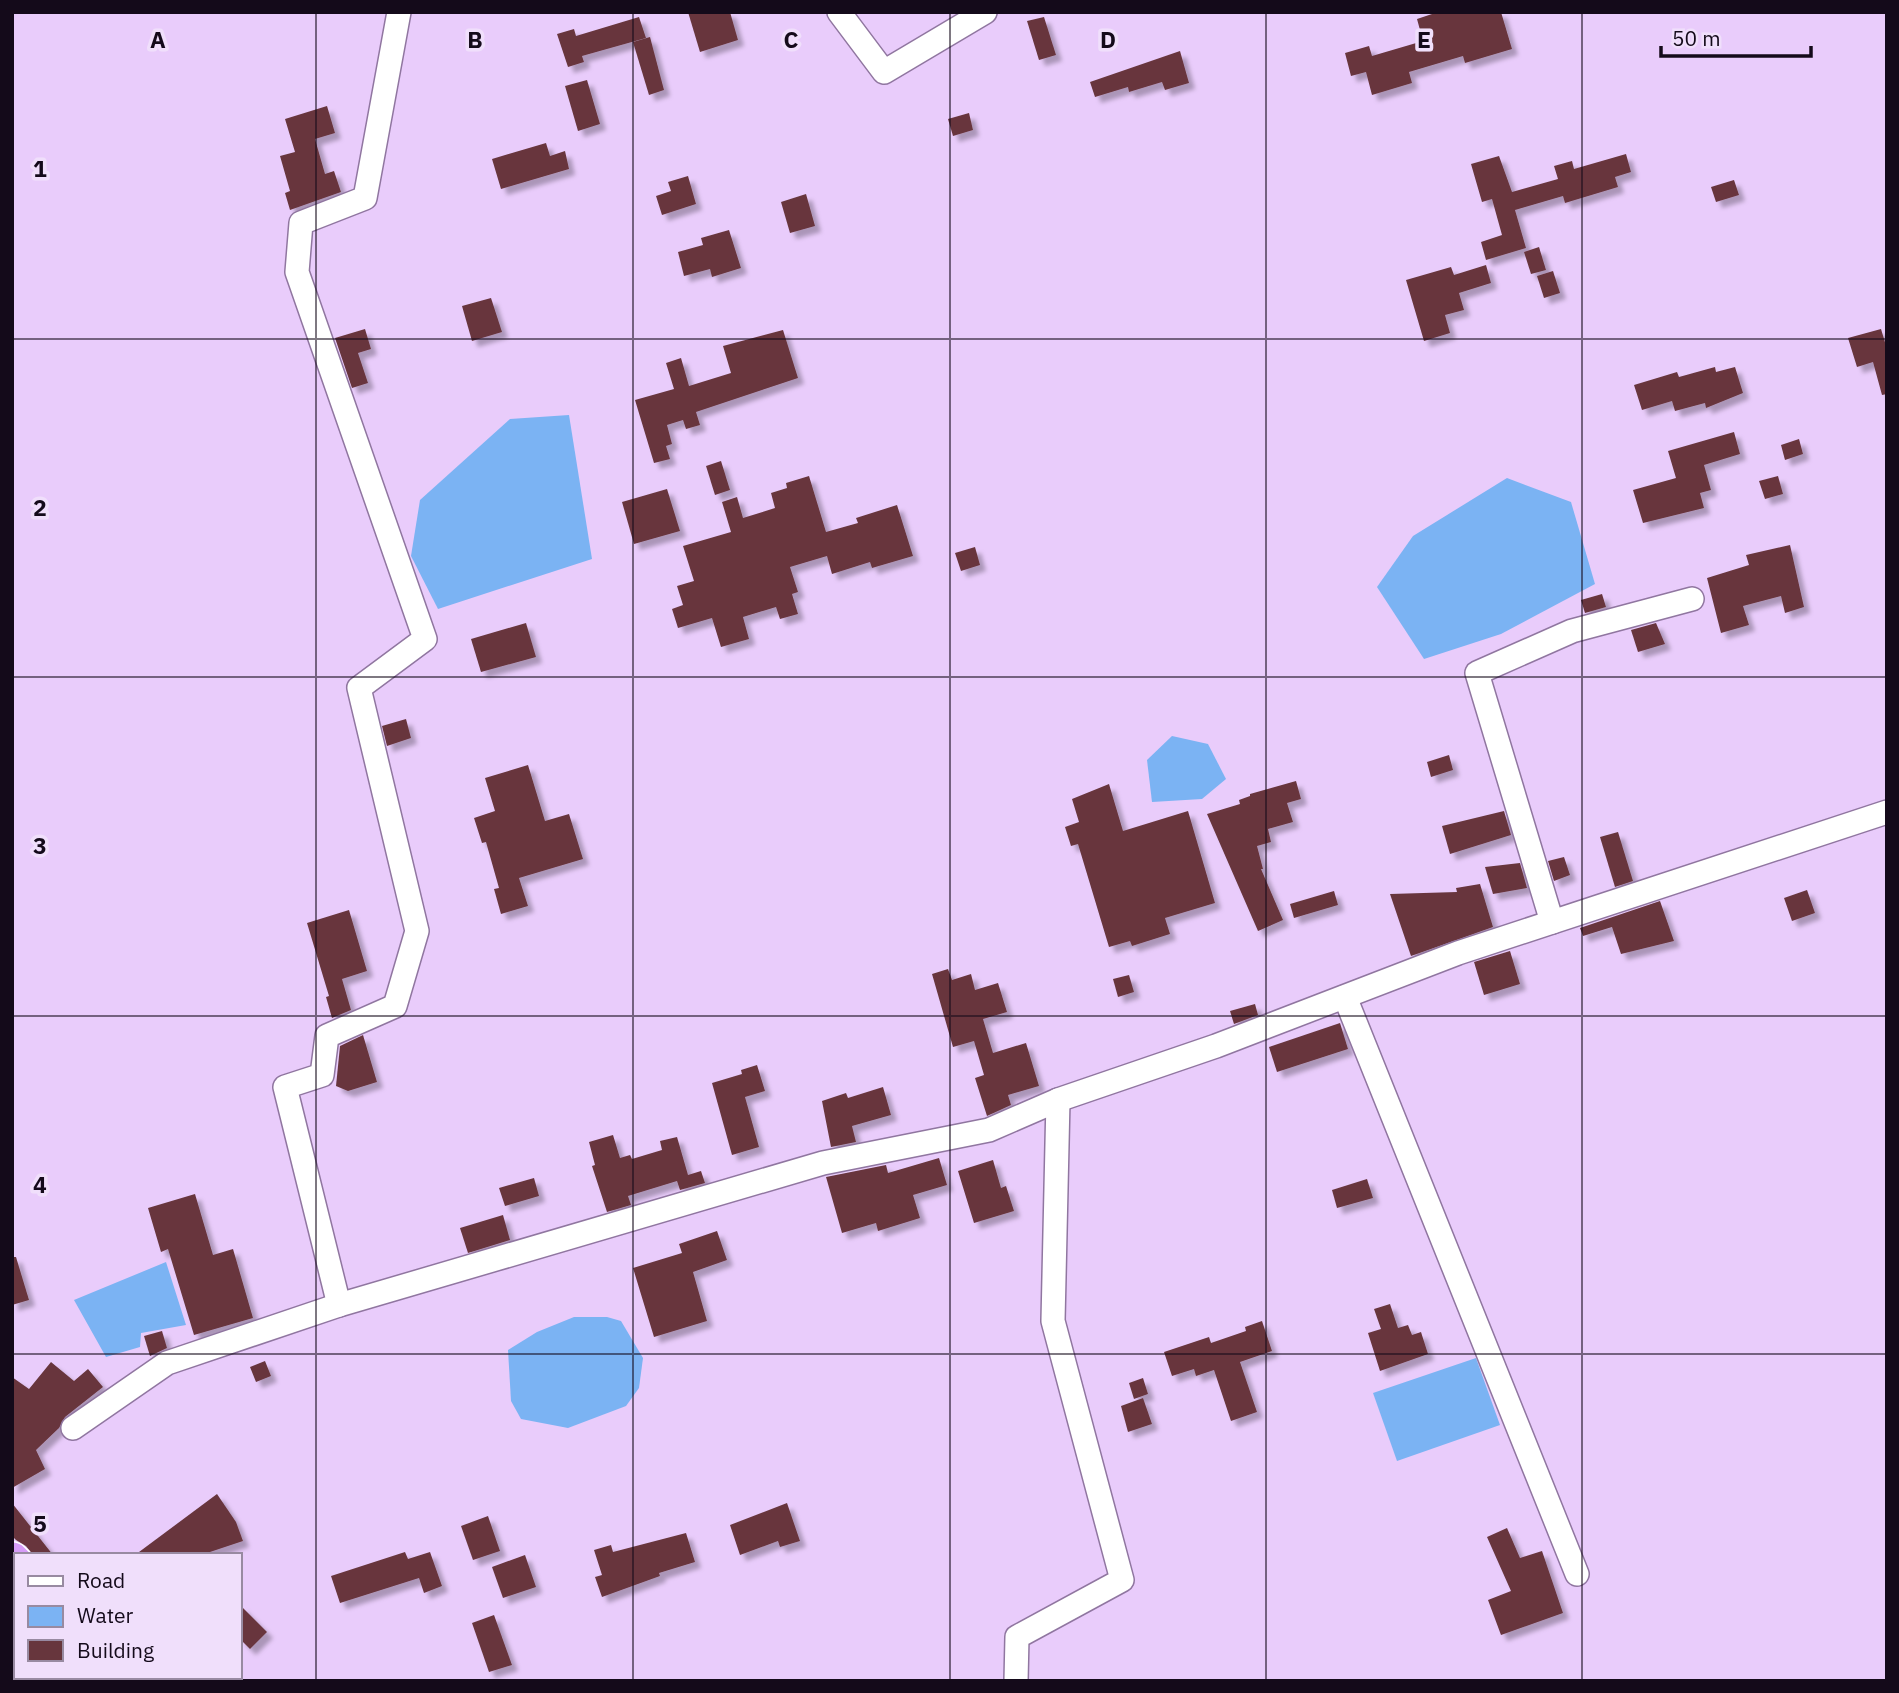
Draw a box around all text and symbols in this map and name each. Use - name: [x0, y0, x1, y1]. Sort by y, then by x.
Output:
- scale bar: [1661, 14, 1812, 58]
- text: A: [150, 24, 166, 54]
- text: B: [467, 24, 483, 54]
- text: C: [784, 24, 799, 54]
- text: D: [1100, 24, 1116, 54]
- text: E: [1417, 24, 1431, 54]
- text: 50 m: [1672, 24, 1721, 52]
- text: 1: [33, 153, 47, 183]
- text: 2: [33, 492, 47, 522]
- text: 3: [33, 830, 47, 860]
- text: 4: [33, 1169, 47, 1199]
- text: 5: [33, 1508, 47, 1538]
- legend: [14, 1553, 242, 1679]
- text: Road: [77, 1566, 125, 1594]
- text: Water: [77, 1601, 134, 1629]
- text: Building: [77, 1636, 154, 1664]

